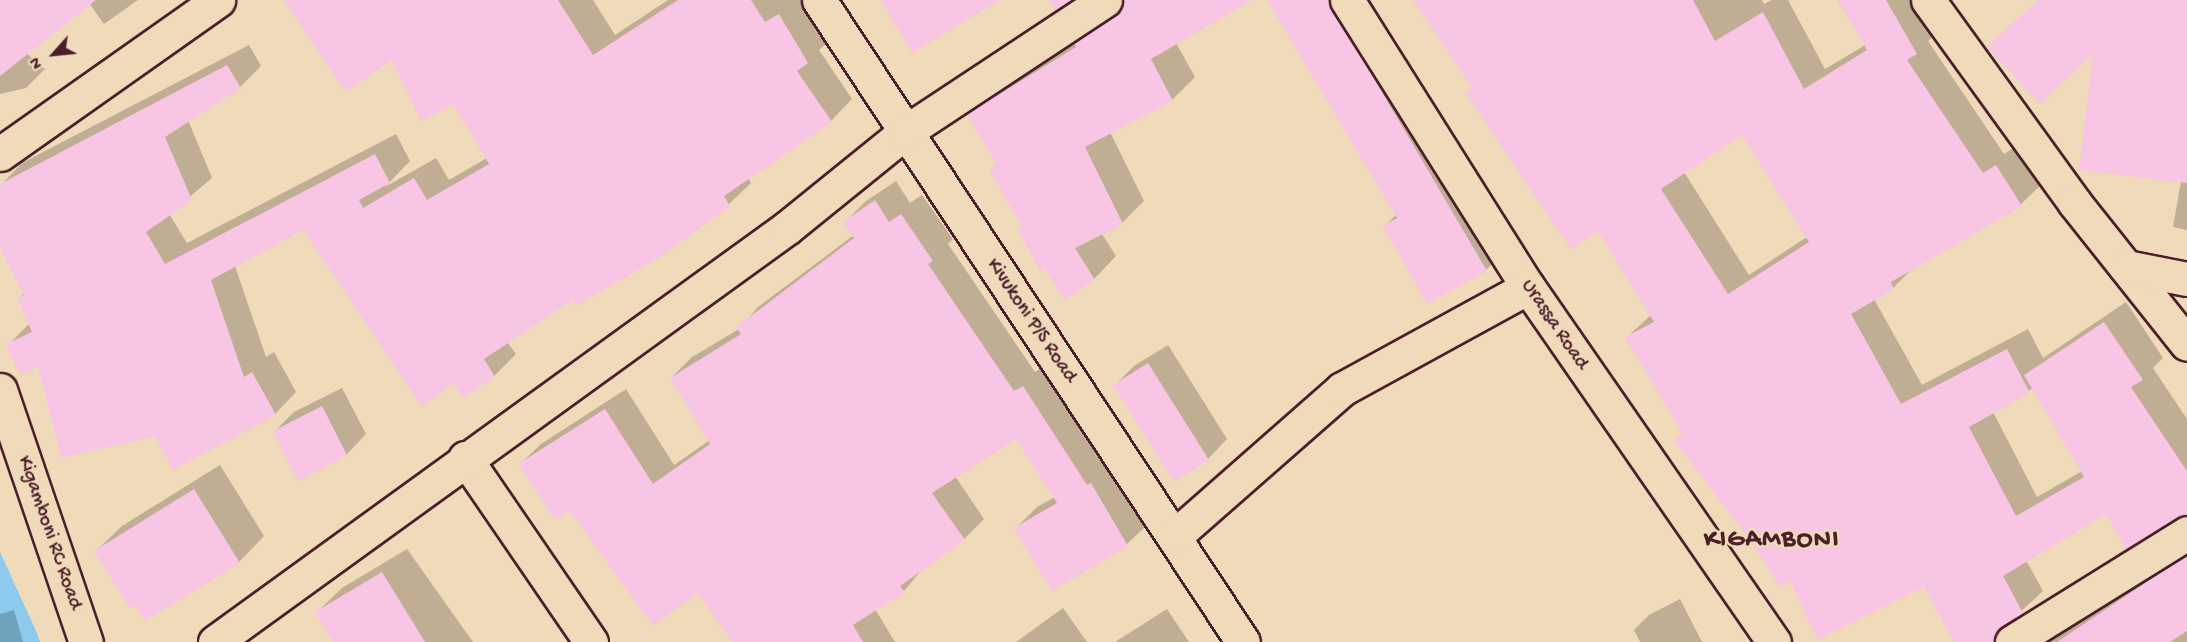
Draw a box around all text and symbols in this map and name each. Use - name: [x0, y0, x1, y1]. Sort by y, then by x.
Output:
- north arrow: [24, 24, 84, 84]
- text: N: [27, 53, 48, 71]
- street label: Kivukoni P/S Road: [981, 254, 1081, 388]
- street label: Urassa Road: [1515, 275, 1593, 375]
- street label: Kigamboni RC Road: [11, 453, 87, 613]
- district label: KIGAMBONI: [1704, 525, 1840, 557]

